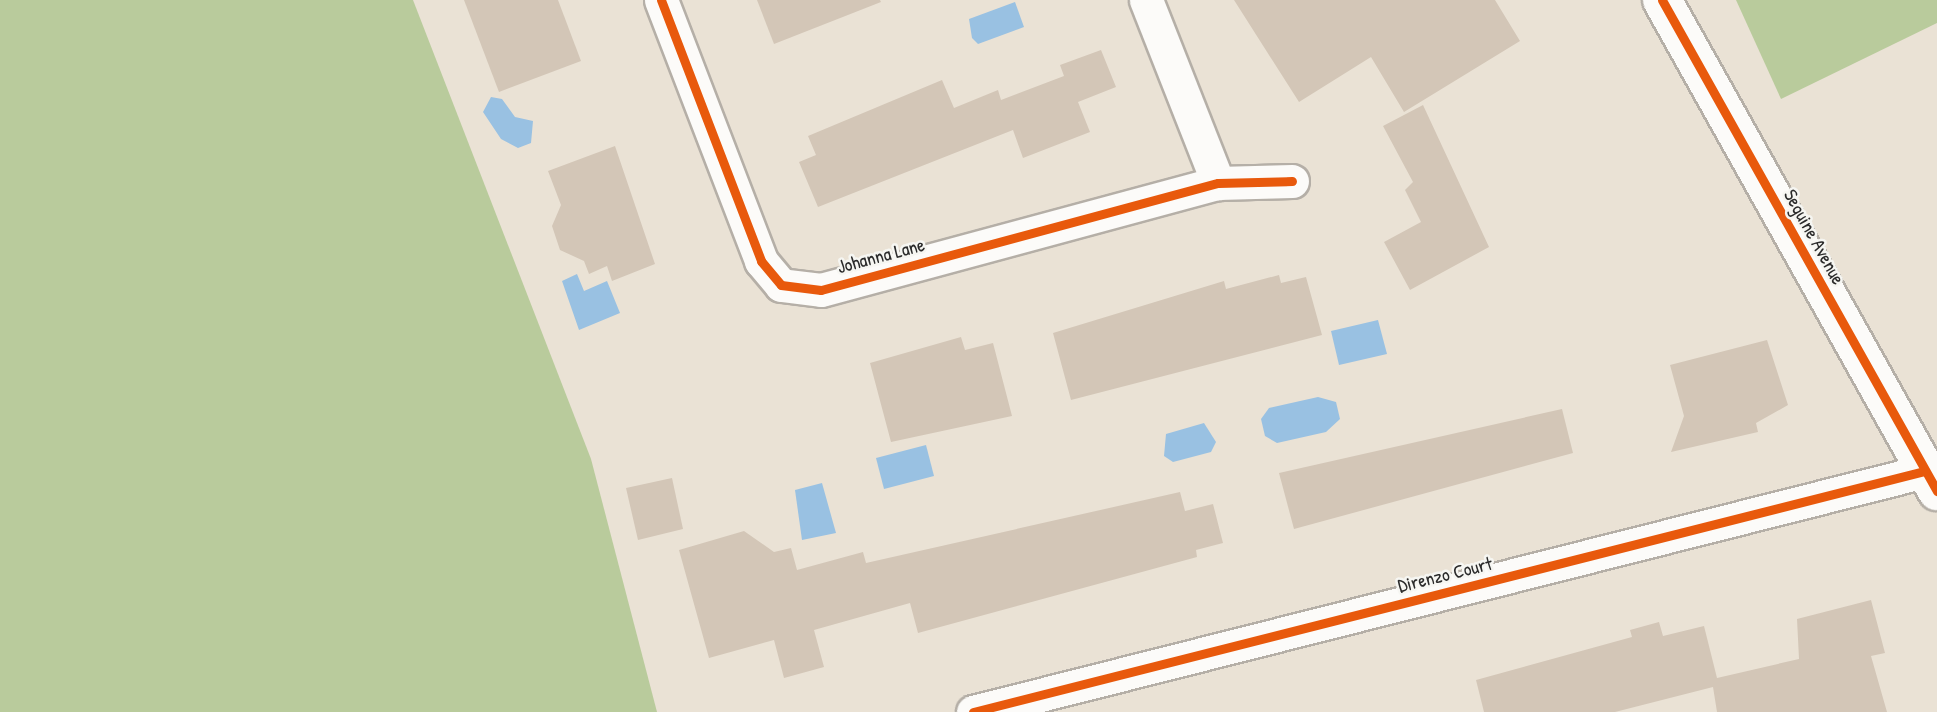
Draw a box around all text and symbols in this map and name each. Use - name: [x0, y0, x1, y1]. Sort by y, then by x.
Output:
- street label: Seguine Avenue: [1779, 185, 1849, 289]
- street label: Johanna Lane: [835, 233, 927, 279]
- street label: Direnzo Court: [1395, 552, 1495, 598]

